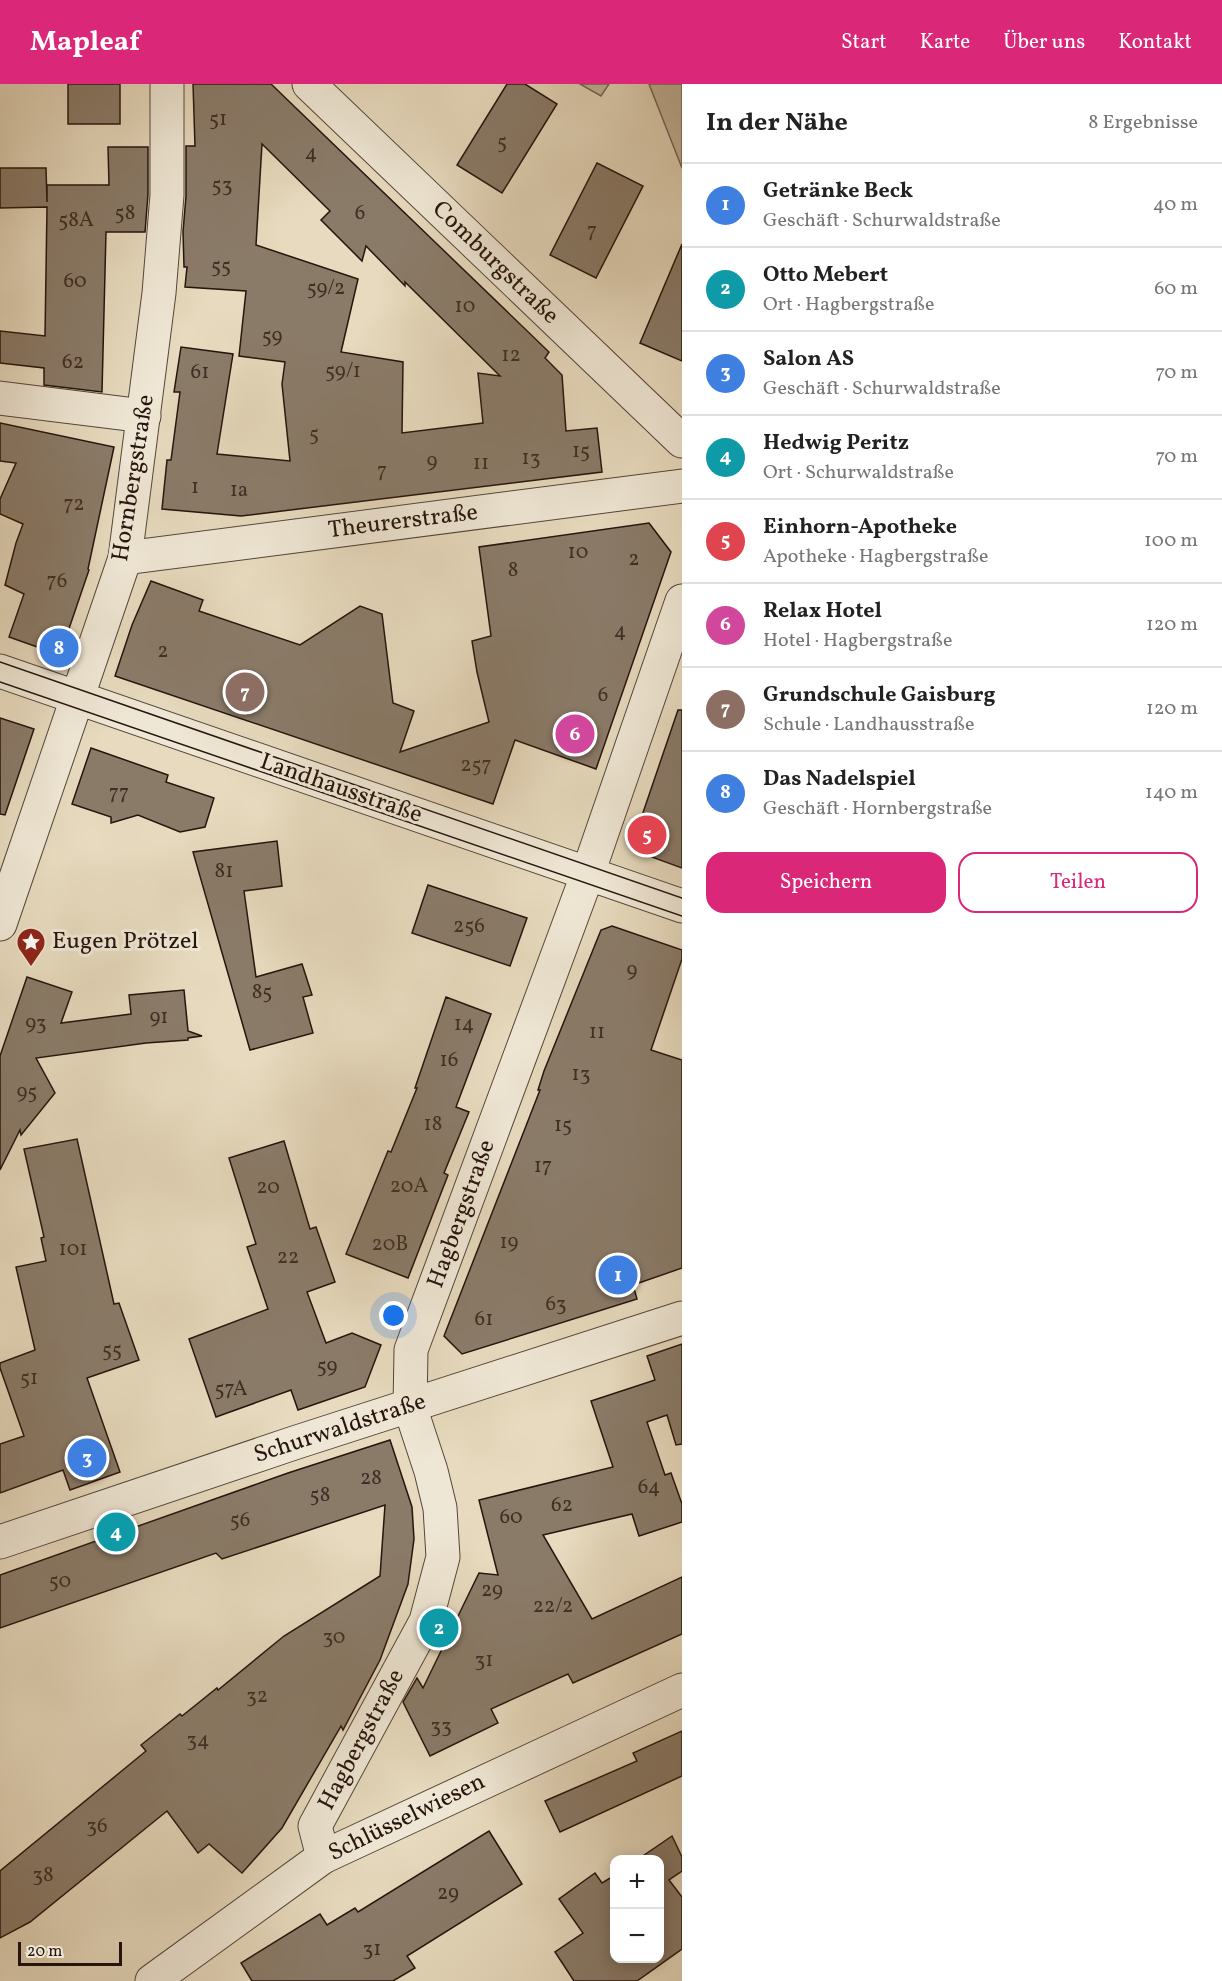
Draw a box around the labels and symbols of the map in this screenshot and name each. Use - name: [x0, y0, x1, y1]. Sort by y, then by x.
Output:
- house number: 51: [209, 105, 227, 134]
- house number: 5: [497, 128, 507, 157]
- house number: 4: [305, 139, 317, 168]
- house number: 53: [212, 171, 232, 200]
- street label: Comburgstraße: [424, 193, 566, 333]
- house number: 58: [115, 199, 135, 228]
- house number: 6: [355, 199, 365, 228]
- house number: 58A: [58, 206, 94, 235]
- house number: 7: [587, 217, 597, 246]
- house number: 55: [211, 252, 231, 281]
- house number: 60: [63, 267, 87, 296]
- house number: 59/2: [307, 274, 345, 303]
- house number: 10: [455, 292, 475, 321]
- house number: 59: [262, 322, 282, 351]
- house number: 12: [501, 341, 521, 370]
- house number: 62: [62, 348, 84, 377]
- house number: 59/1: [325, 357, 361, 386]
- house number: 61: [191, 358, 209, 387]
- street label: Hornbergstraße: [104, 392, 164, 564]
- house number: 5: [309, 420, 319, 449]
- house number: 15: [572, 437, 590, 466]
- house number: 13: [522, 444, 540, 473]
- house number: 9: [427, 447, 438, 476]
- house number: 11: [473, 449, 489, 478]
- house number: 7: [377, 457, 387, 486]
- house number: 1: [191, 473, 199, 502]
- house number: 1a: [230, 476, 248, 505]
- house number: 72: [63, 490, 85, 519]
- street label: Theurerstraße: [326, 496, 480, 548]
- house number: 10: [568, 538, 588, 567]
- house number: 2: [628, 545, 640, 574]
- house number: 8: [508, 556, 518, 585]
- house number: 76: [47, 567, 67, 596]
- house number: 4: [614, 617, 626, 646]
- pin: 8: [40, 626, 78, 670]
- house number: 2: [157, 637, 169, 666]
- pin: 7: [226, 670, 264, 714]
- house number: 6: [598, 681, 608, 710]
- pin: 6: [556, 712, 594, 756]
- street label: Landhausstraße: [255, 745, 427, 833]
- house number: 257: [460, 751, 492, 780]
- house number: 77: [109, 779, 129, 808]
- pin: 5: [628, 812, 666, 858]
- house number: 81: [215, 857, 233, 886]
- house number: 256: [453, 912, 485, 941]
- place label: Eugen Prötzel: [52, 925, 199, 959]
- place icon: Eugen Prötzel: [15, 926, 47, 968]
- house number: 9: [627, 956, 638, 985]
- house number: 85: [252, 978, 272, 1007]
- house number: 91: [149, 1003, 169, 1032]
- house number: 93: [25, 1009, 47, 1038]
- house number: 14: [454, 1010, 474, 1039]
- house number: 11: [589, 1018, 605, 1047]
- house number: 16: [440, 1046, 458, 1075]
- house number: 13: [572, 1060, 590, 1089]
- house number: 95: [17, 1078, 37, 1107]
- house number: 18: [424, 1110, 442, 1139]
- house number: 15: [554, 1111, 572, 1140]
- street label: Hagbergstraße: [419, 1135, 505, 1293]
- house number: 17: [534, 1152, 552, 1181]
- house number: 20A: [390, 1172, 428, 1201]
- house number: 20: [256, 1173, 280, 1202]
- house number: 19: [499, 1228, 519, 1257]
- house number: 20B: [372, 1230, 408, 1259]
- house number: 101: [59, 1235, 87, 1264]
- house number: 22: [277, 1243, 299, 1272]
- pin: 1: [598, 1252, 638, 1298]
- house number: 63: [545, 1290, 567, 1319]
- your location: [379, 1301, 408, 1330]
- house number: 61: [475, 1305, 493, 1334]
- house number: 55: [102, 1336, 122, 1365]
- house number: 59: [317, 1352, 337, 1381]
- house number: 51: [20, 1364, 38, 1393]
- house number: 57A: [215, 1375, 248, 1404]
- street label: Schurwaldstraße: [250, 1385, 430, 1473]
- pin: 3: [68, 1436, 106, 1480]
- house number: 28: [360, 1464, 382, 1493]
- house number: 64: [638, 1473, 660, 1502]
- house number: 58: [310, 1481, 330, 1510]
- house number: 62: [551, 1491, 573, 1520]
- house number: 60: [499, 1503, 523, 1532]
- house number: 56: [230, 1506, 250, 1535]
- pin: 4: [96, 1510, 136, 1554]
- house number: 50: [49, 1567, 71, 1596]
- house number: 29: [481, 1576, 503, 1605]
- house number: 22/2: [533, 1592, 573, 1621]
- pin: 2: [420, 1606, 458, 1650]
- house number: 30: [323, 1623, 345, 1652]
- house number: 31: [475, 1646, 493, 1675]
- street label: Hagbergstraße: [310, 1663, 414, 1817]
- house number: 32: [246, 1682, 268, 1711]
- house number: 33: [430, 1712, 452, 1741]
- house number: 34: [186, 1726, 210, 1755]
- street label: Schlüsselwiesen: [323, 1765, 491, 1871]
- house number: 36: [86, 1812, 108, 1841]
- house number: 38: [32, 1861, 54, 1890]
- house number: 29: [437, 1879, 459, 1908]
- house number: 31: [363, 1935, 381, 1964]
- scale bar: [18, 1939, 122, 1966]

